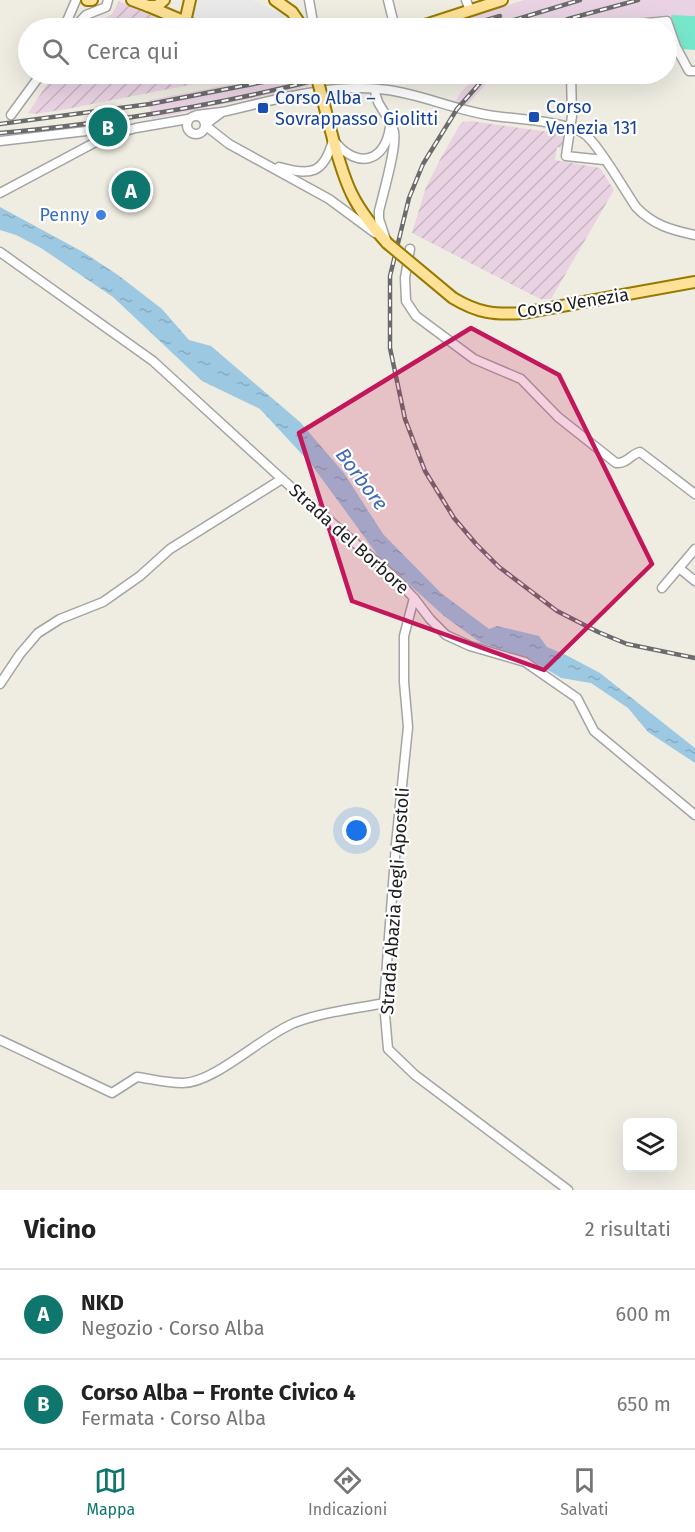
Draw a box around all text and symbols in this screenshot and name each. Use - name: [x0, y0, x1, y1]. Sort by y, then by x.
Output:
- search box: [18, 18, 677, 84]
- icon: search: [39, 35, 72, 68]
- text: Cerca qui: [87, 38, 179, 65]
- place label: Corso Alba – Sovrappasso Giolitti: [275, 87, 438, 130]
- place label: Corso Venezia 131: [546, 96, 637, 139]
- marker: Corso Alba – Sovrappasso Giolitti: [256, 101, 270, 115]
- pin: B: [88, 104, 128, 150]
- marker: Corso Venezia 131: [527, 110, 541, 124]
- pin: A: [112, 168, 150, 213]
- place label: Penny: [39, 204, 89, 226]
- marker: Penny: [94, 208, 108, 222]
- street label: Corso Venezia: [516, 283, 630, 323]
- water label: Borbore: [331, 443, 393, 515]
- street label: Strada del Borbore: [284, 479, 414, 599]
- street label: Strada Abazia degli Apostoli: [376, 787, 414, 1015]
- your location: [342, 816, 371, 845]
- map controls: [623, 1118, 677, 1172]
- button: layers: [623, 1118, 677, 1172]
- text: Vicino: [24, 1214, 96, 1245]
- text: 2 risultati: [585, 1217, 671, 1241]
- text: NKD: [81, 1289, 124, 1316]
- text: A: [38, 1302, 49, 1326]
- text: 600 m: [616, 1302, 671, 1326]
- text: Negozio · Corso Alba: [81, 1316, 265, 1340]
- text: Corso Alba – Fronte Civico 4: [81, 1379, 356, 1406]
- text: B: [37, 1392, 50, 1416]
- text: 650 m: [617, 1392, 671, 1416]
- text: Fermata · Corso Alba: [81, 1406, 266, 1430]
- tab: Mappa: [86, 1464, 135, 1519]
- tab: Indicazioni: [308, 1464, 387, 1519]
- tab: Salvati: [560, 1464, 609, 1519]

